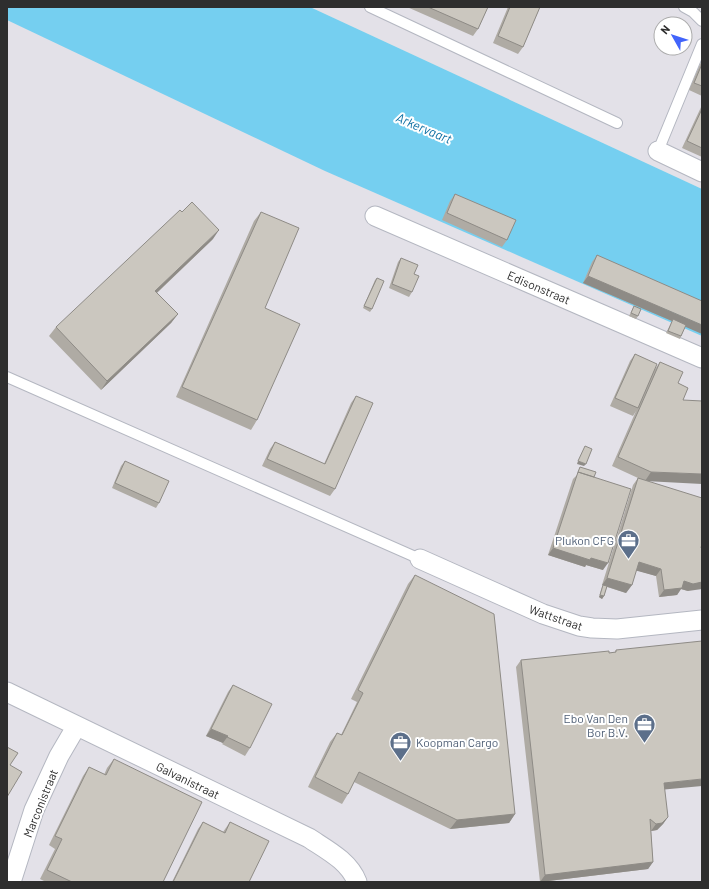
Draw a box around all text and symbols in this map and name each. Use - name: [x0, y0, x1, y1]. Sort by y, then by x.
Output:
- north arrow: [653, 16, 693, 56]
- text: N: [657, 22, 672, 36]
- water label: Arkervaart: [394, 109, 455, 147]
- street label: Edisonstraat: [506, 268, 572, 306]
- office icon: Plukon CFG: [616, 527, 642, 560]
- place label: Plukon CFG: [555, 533, 614, 547]
- street label: Wattstraat: [527, 601, 585, 633]
- place label: Ebo Van Den Bor B.V.: [564, 711, 628, 739]
- office icon: Ebo Van Den Bor B.V.: [631, 712, 657, 745]
- office icon: Koopman Cargo: [388, 729, 414, 762]
- place label: Koopman Cargo: [416, 735, 498, 749]
- street label: Galvanistraat: [154, 759, 222, 801]
- street label: Marconistraat: [20, 767, 60, 839]

